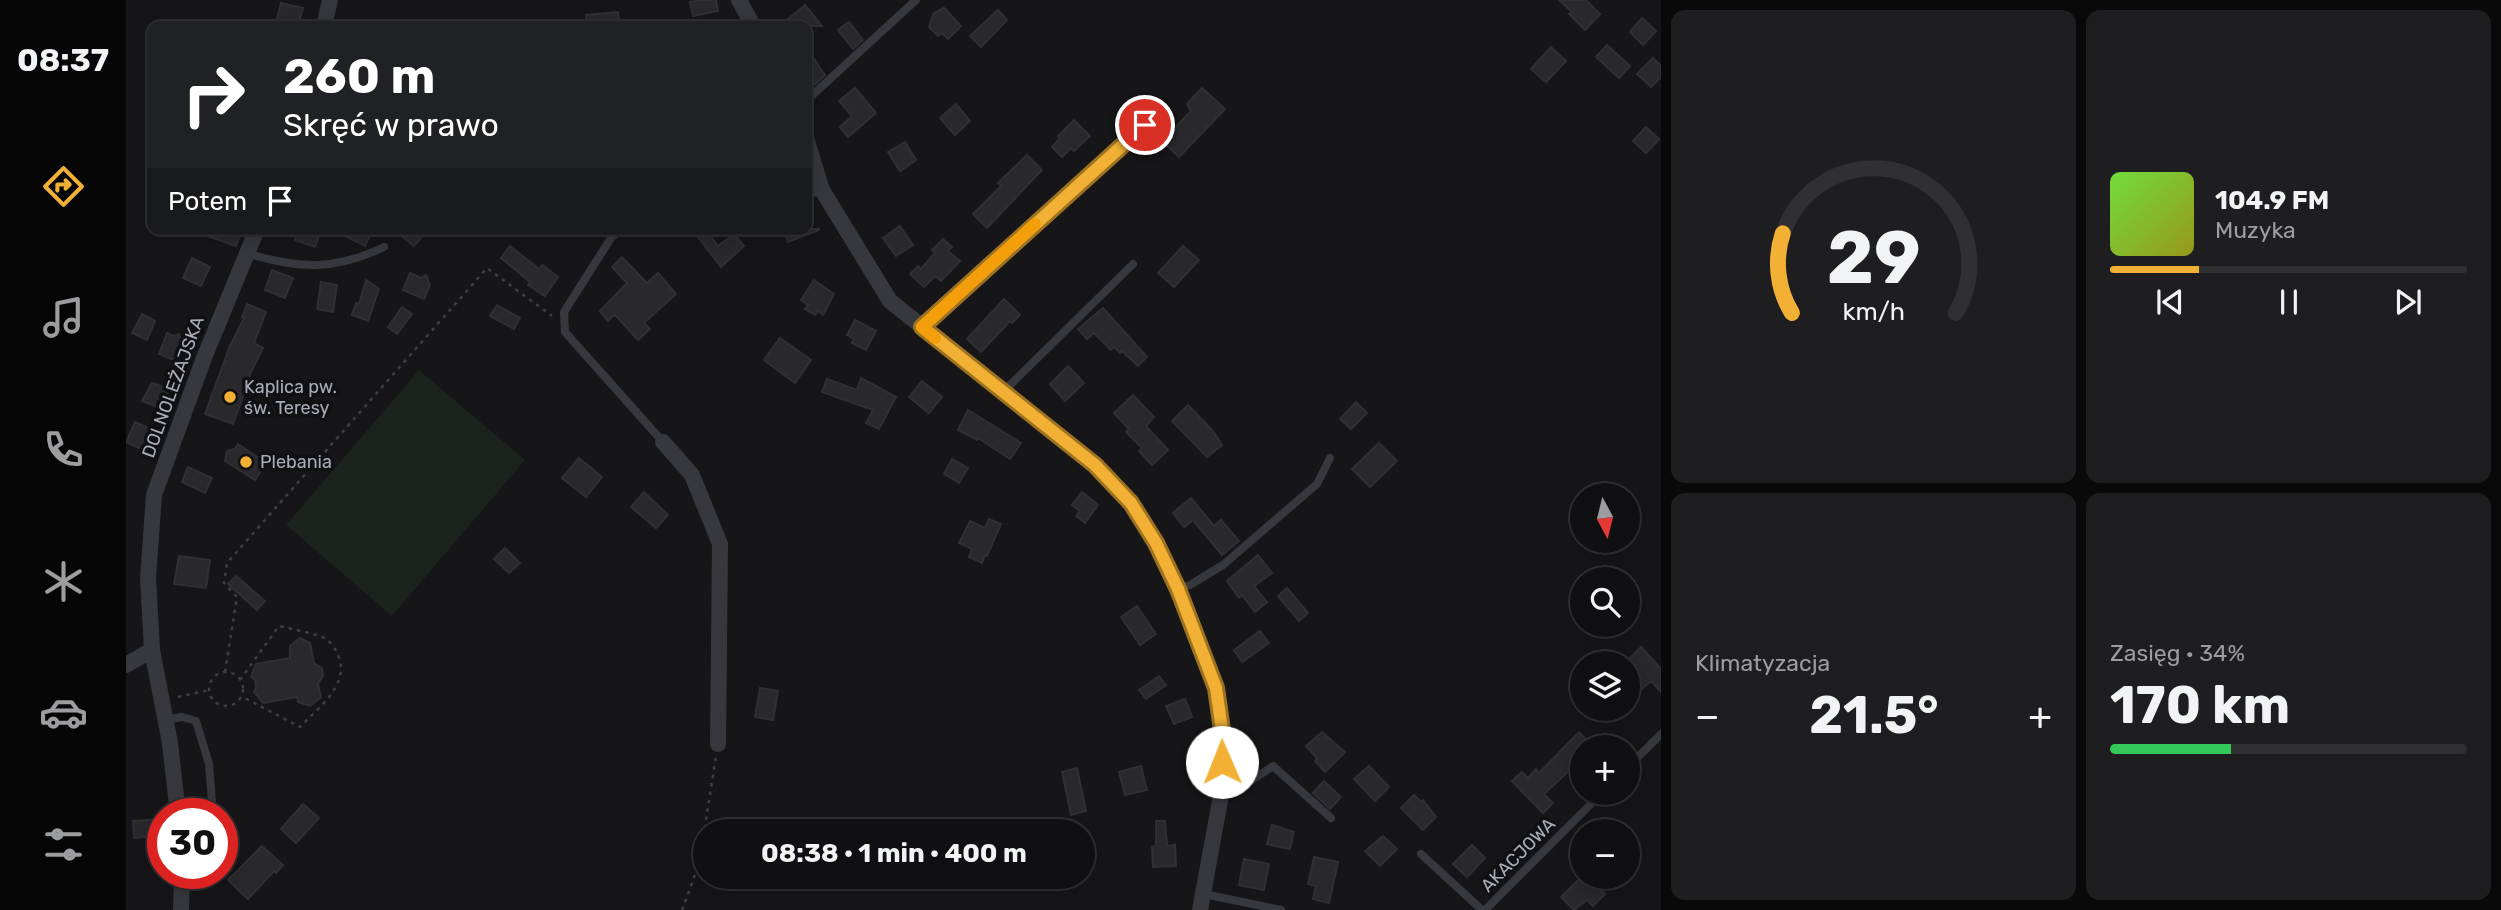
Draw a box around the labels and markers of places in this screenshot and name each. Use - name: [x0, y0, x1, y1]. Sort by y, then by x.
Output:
- pin: [1115, 95, 1175, 155]
- place label: Kaplica pw. św. Teresy: [244, 376, 337, 419]
- marker: Kaplica pw. św. Teresy: [222, 389, 238, 405]
- place label: Plebania: [260, 451, 332, 473]
- marker: Plebania: [238, 454, 254, 470]

